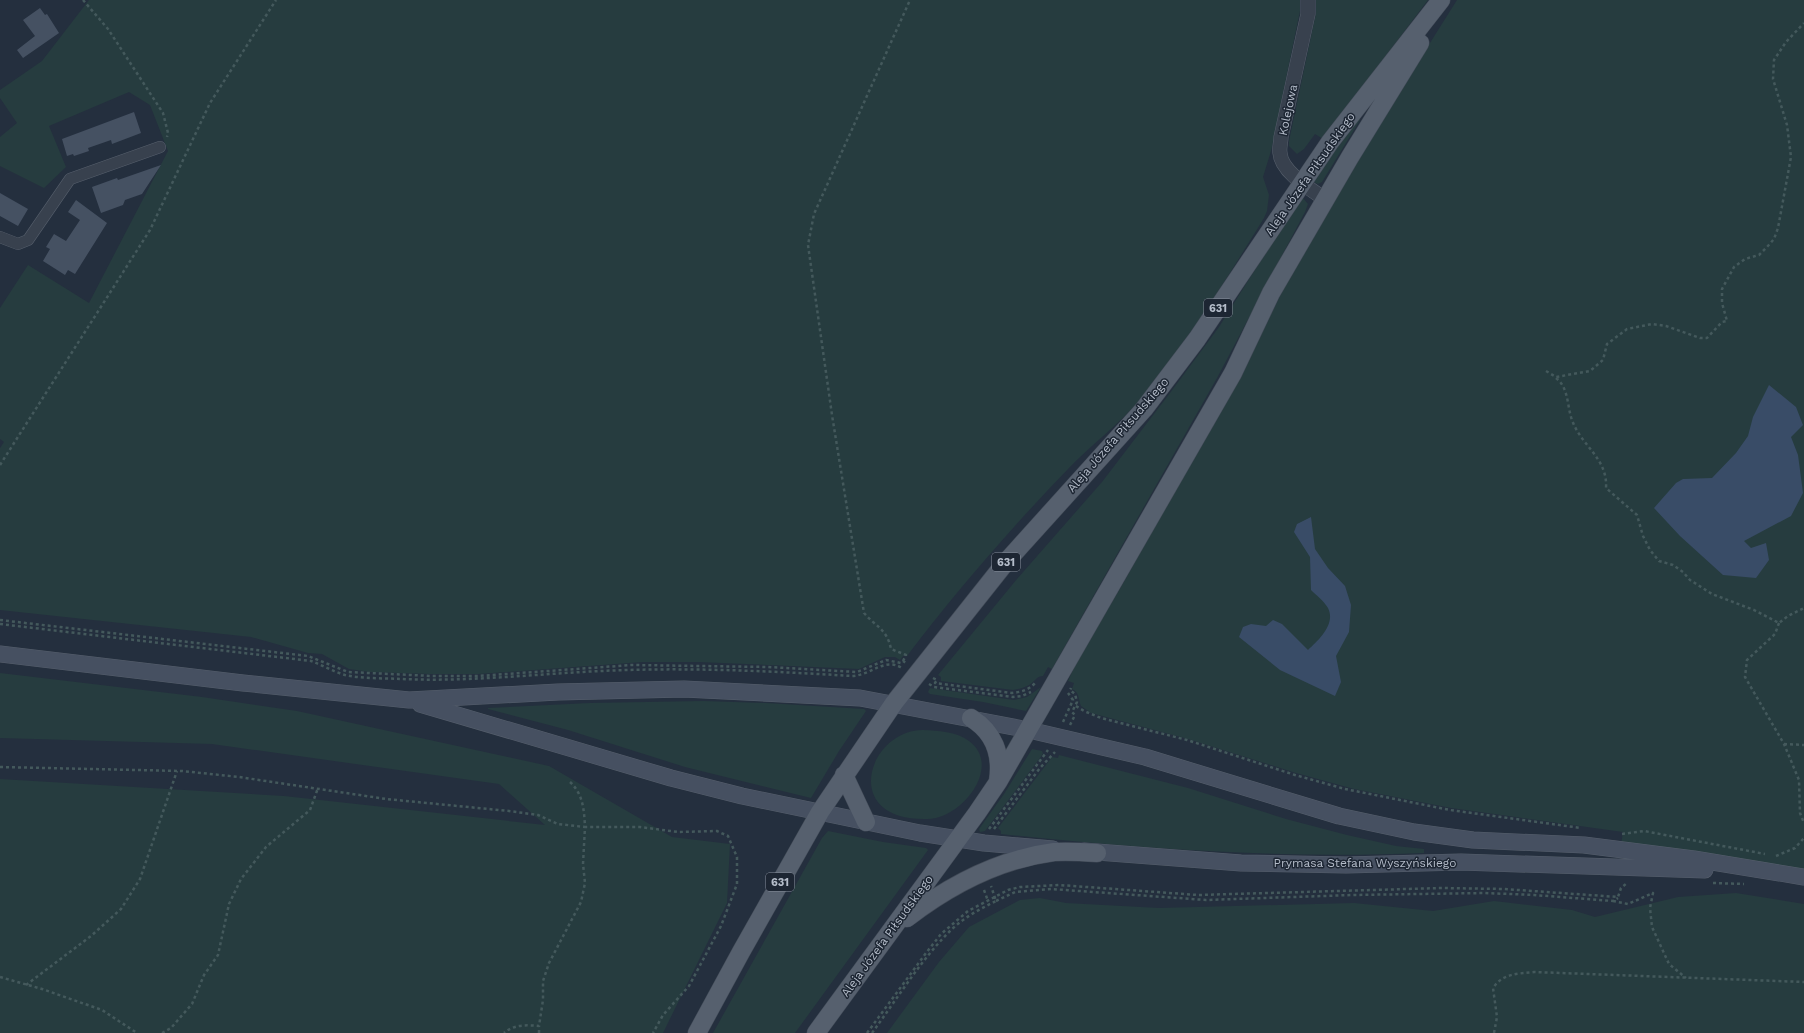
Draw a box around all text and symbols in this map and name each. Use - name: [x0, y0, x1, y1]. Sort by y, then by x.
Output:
- street label: Kolejowa: [1276, 83, 1300, 137]
- street label: Aleja Józefa Piłsudskiego: [1262, 110, 1358, 238]
- road number: 631: [1204, 299, 1232, 317]
- street label: Aleja Józefa Piłsudskiego: [1064, 375, 1172, 495]
- road number: 631: [992, 553, 1020, 571]
- street label: Prymasa Stefana Wyszyńskiego: [1274, 856, 1456, 870]
- street label: Aleja Józefa Piłsudskiego: [838, 872, 936, 1000]
- road number: 631: [766, 873, 794, 891]

